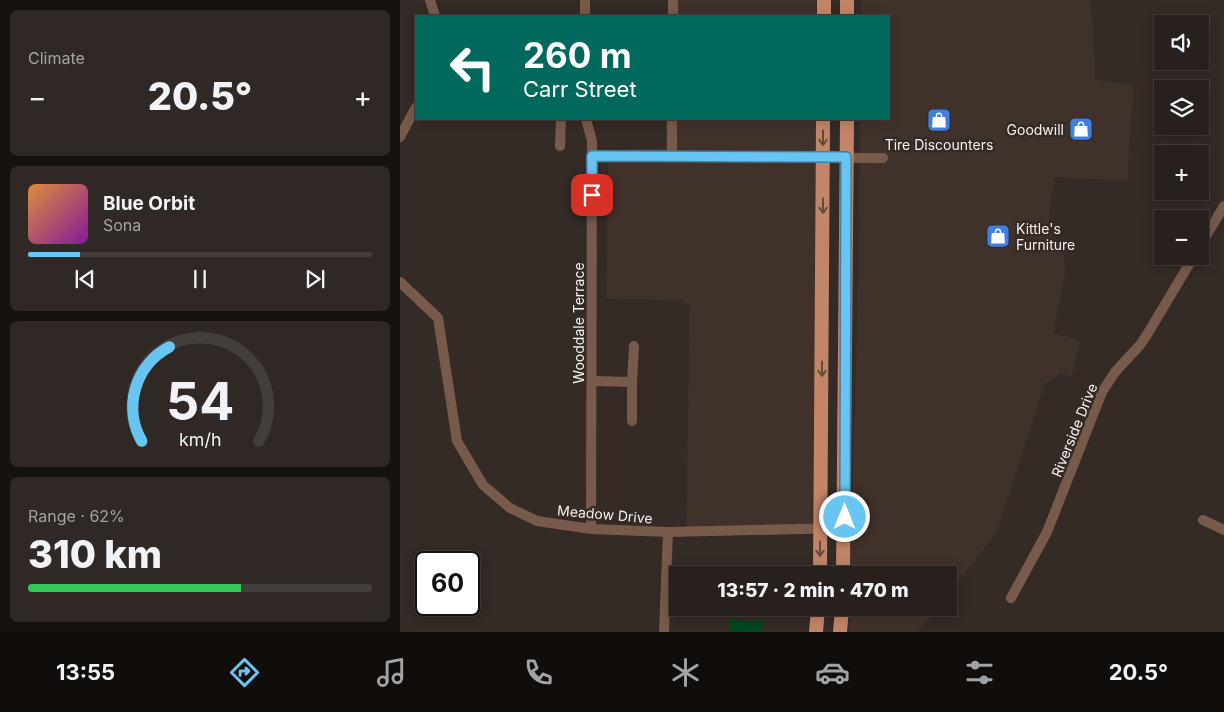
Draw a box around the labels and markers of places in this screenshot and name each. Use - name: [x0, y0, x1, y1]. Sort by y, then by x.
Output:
- shop icon: Tire Discounters: [926, 107, 952, 133]
- shop icon: Goodwill: [1068, 116, 1094, 142]
- place label: Goodwill: [1007, 121, 1064, 138]
- place label: Tire Discounters: [885, 136, 993, 153]
- pin: [571, 174, 613, 216]
- place label: Kittle's Furniture: [1016, 220, 1075, 253]
- shop icon: Kittle's Furniture: [985, 223, 1011, 249]

